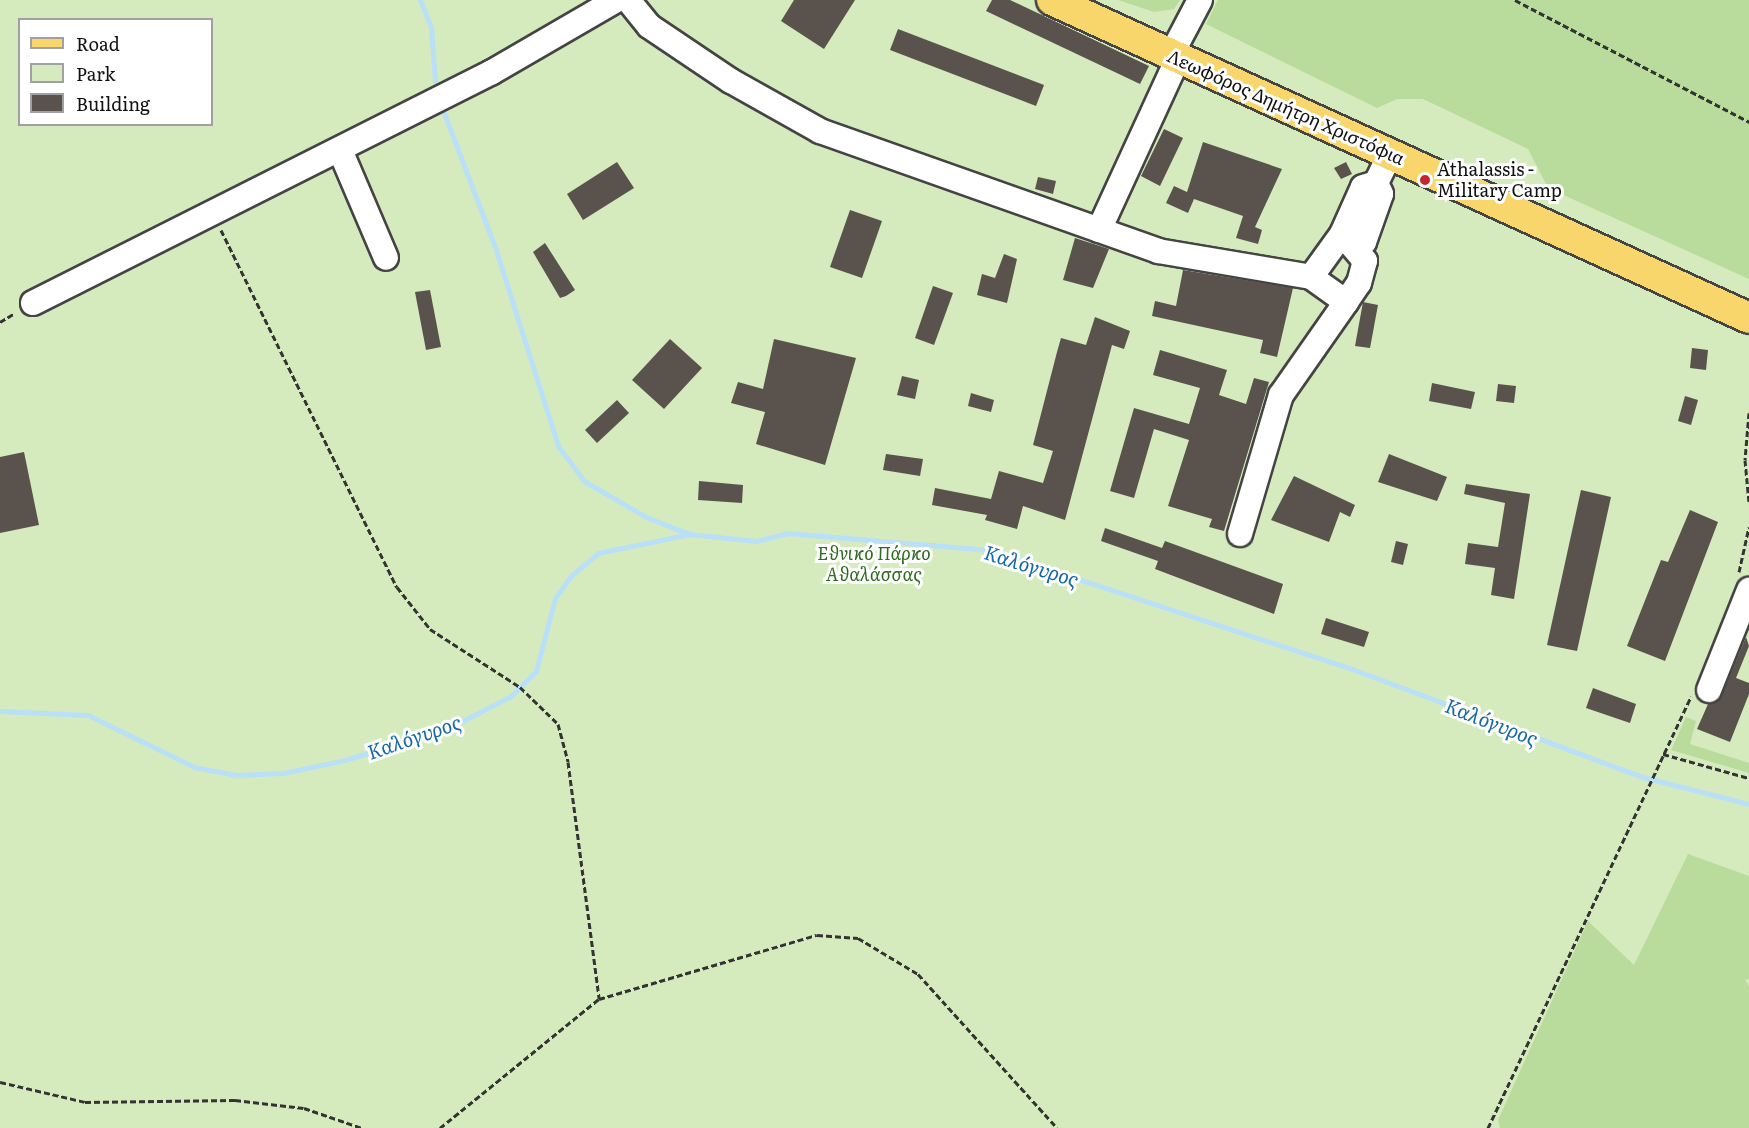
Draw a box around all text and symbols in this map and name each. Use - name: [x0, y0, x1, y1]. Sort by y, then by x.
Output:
- legend: [18, 18, 213, 126]
- text: Road: [76, 30, 120, 57]
- street label: Λεωφόρος Δημήτρη Χριστόφια: [1164, 45, 1408, 169]
- text: Park: [76, 60, 115, 87]
- text: Building: [76, 90, 150, 117]
- place label: Athalassis - Military Camp: [1437, 159, 1562, 201]
- marker: Athalassis - Military Camp: [1418, 173, 1432, 187]
- water label: Καλόγυρος: [982, 539, 1082, 591]
- park label: Εθνικό Πάρκο Αθαλάσσας: [817, 543, 931, 586]
- water label: Καλόγυρος: [1442, 692, 1542, 750]
- water label: Καλόγυρος: [364, 709, 464, 763]

